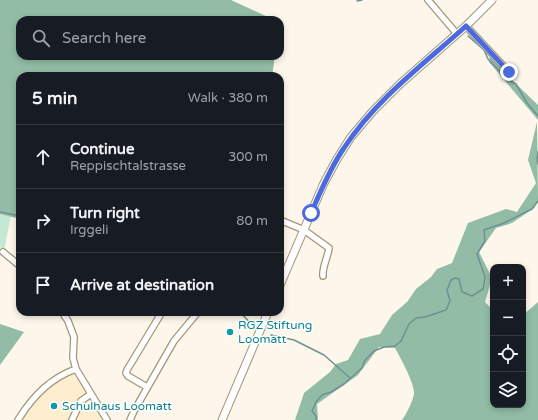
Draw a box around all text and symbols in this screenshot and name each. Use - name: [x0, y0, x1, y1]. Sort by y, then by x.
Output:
- search box: [16, 16, 284, 60]
- icon: search: [30, 27, 52, 49]
- text: Search here: [62, 29, 146, 47]
- route end: [500, 63, 518, 81]
- text: 5 min: [32, 88, 77, 109]
- text: Walk · 380 m: [188, 90, 268, 106]
- text: Continue: [70, 140, 134, 158]
- icon: ahead: [32, 146, 54, 168]
- text: 300 m: [228, 149, 268, 165]
- text: Reppischtalstrasse: [70, 158, 186, 174]
- text: Turn right: [70, 204, 140, 222]
- route start: [302, 204, 320, 222]
- icon: right: [32, 210, 54, 232]
- text: 80 m: [236, 213, 268, 229]
- text: Irggeli: [70, 222, 109, 238]
- map controls: [490, 264, 526, 408]
- button: +: [490, 264, 526, 300]
- icon: arrive: [32, 274, 54, 296]
- text: Arrive at destination: [70, 276, 214, 294]
- button: −: [490, 300, 526, 336]
- place label: RGZ Stiftung Loomatt: [238, 318, 312, 346]
- marker: RGZ Stiftung Loomatt: [225, 327, 235, 337]
- button: locate: [490, 336, 526, 372]
- button: layers: [490, 372, 526, 408]
- place label: Schulhaus Loomatt: [62, 399, 172, 413]
- marker: Schulhaus Loomatt: [49, 401, 59, 411]

